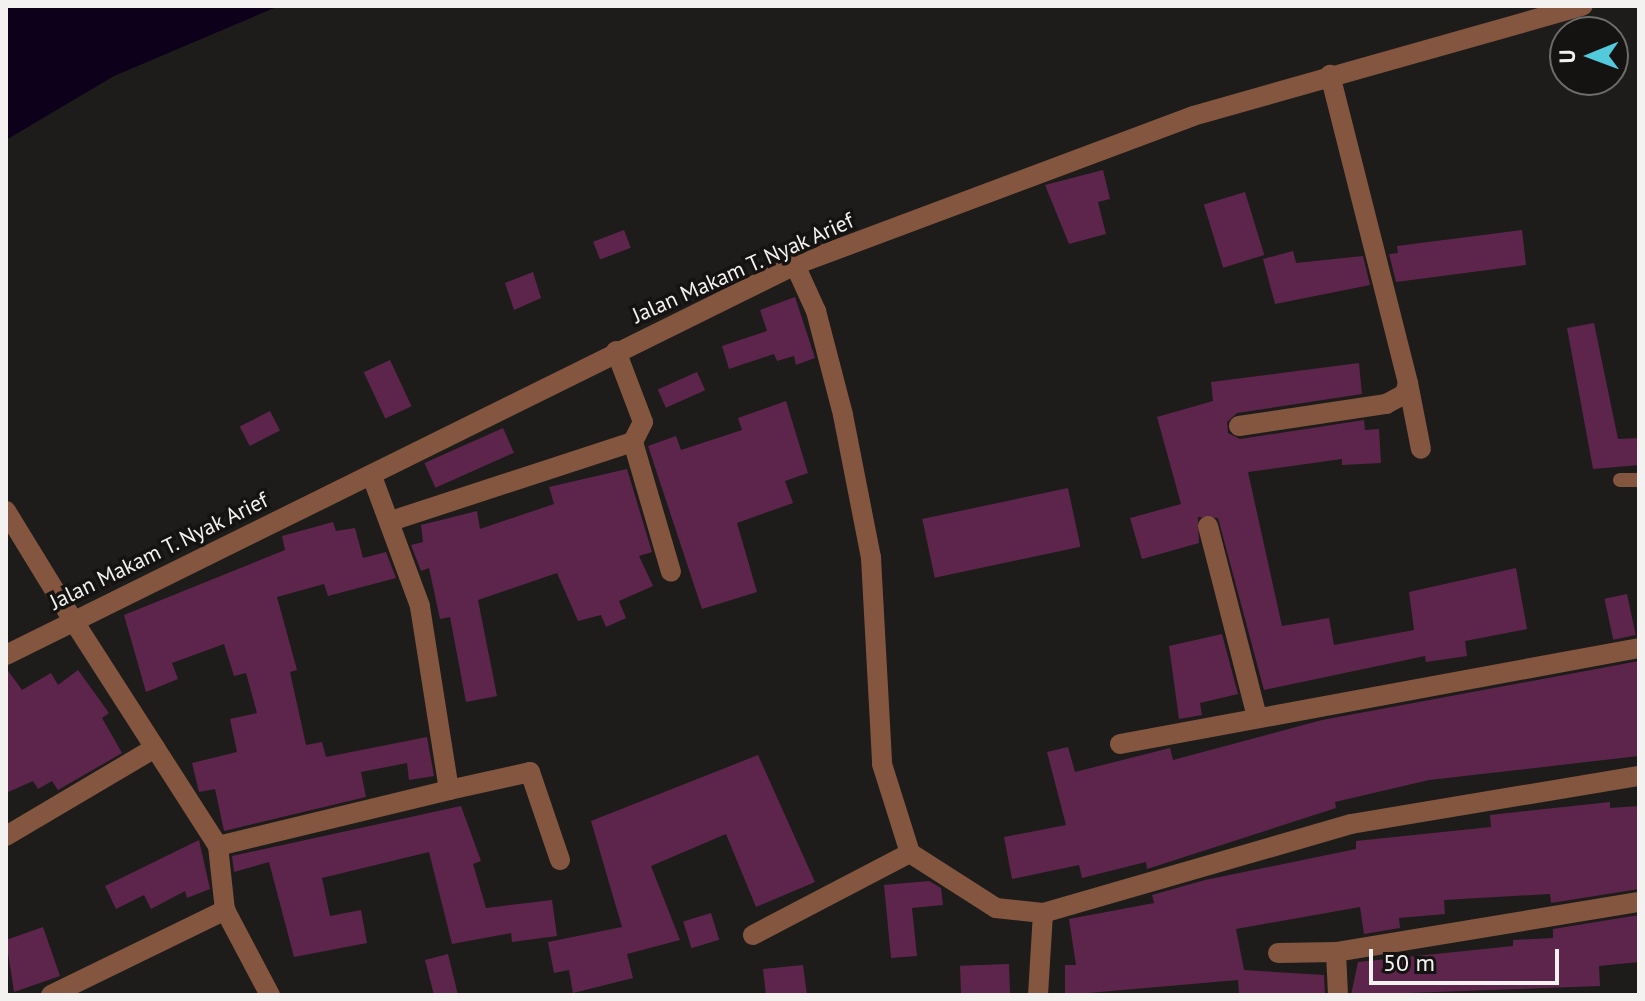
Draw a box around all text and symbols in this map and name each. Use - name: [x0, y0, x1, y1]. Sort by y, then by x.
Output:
- north arrow: [1549, 16, 1629, 96]
- text: U: [1553, 49, 1581, 64]
- street label: Jalan Makam T. Nyak Arief: [626, 206, 860, 330]
- street label: Jalan Makam T. Nyak Arief: [44, 486, 274, 616]
- scale bar: [1373, 933, 1563, 983]
- text: 50 m: [1383, 947, 1435, 978]

